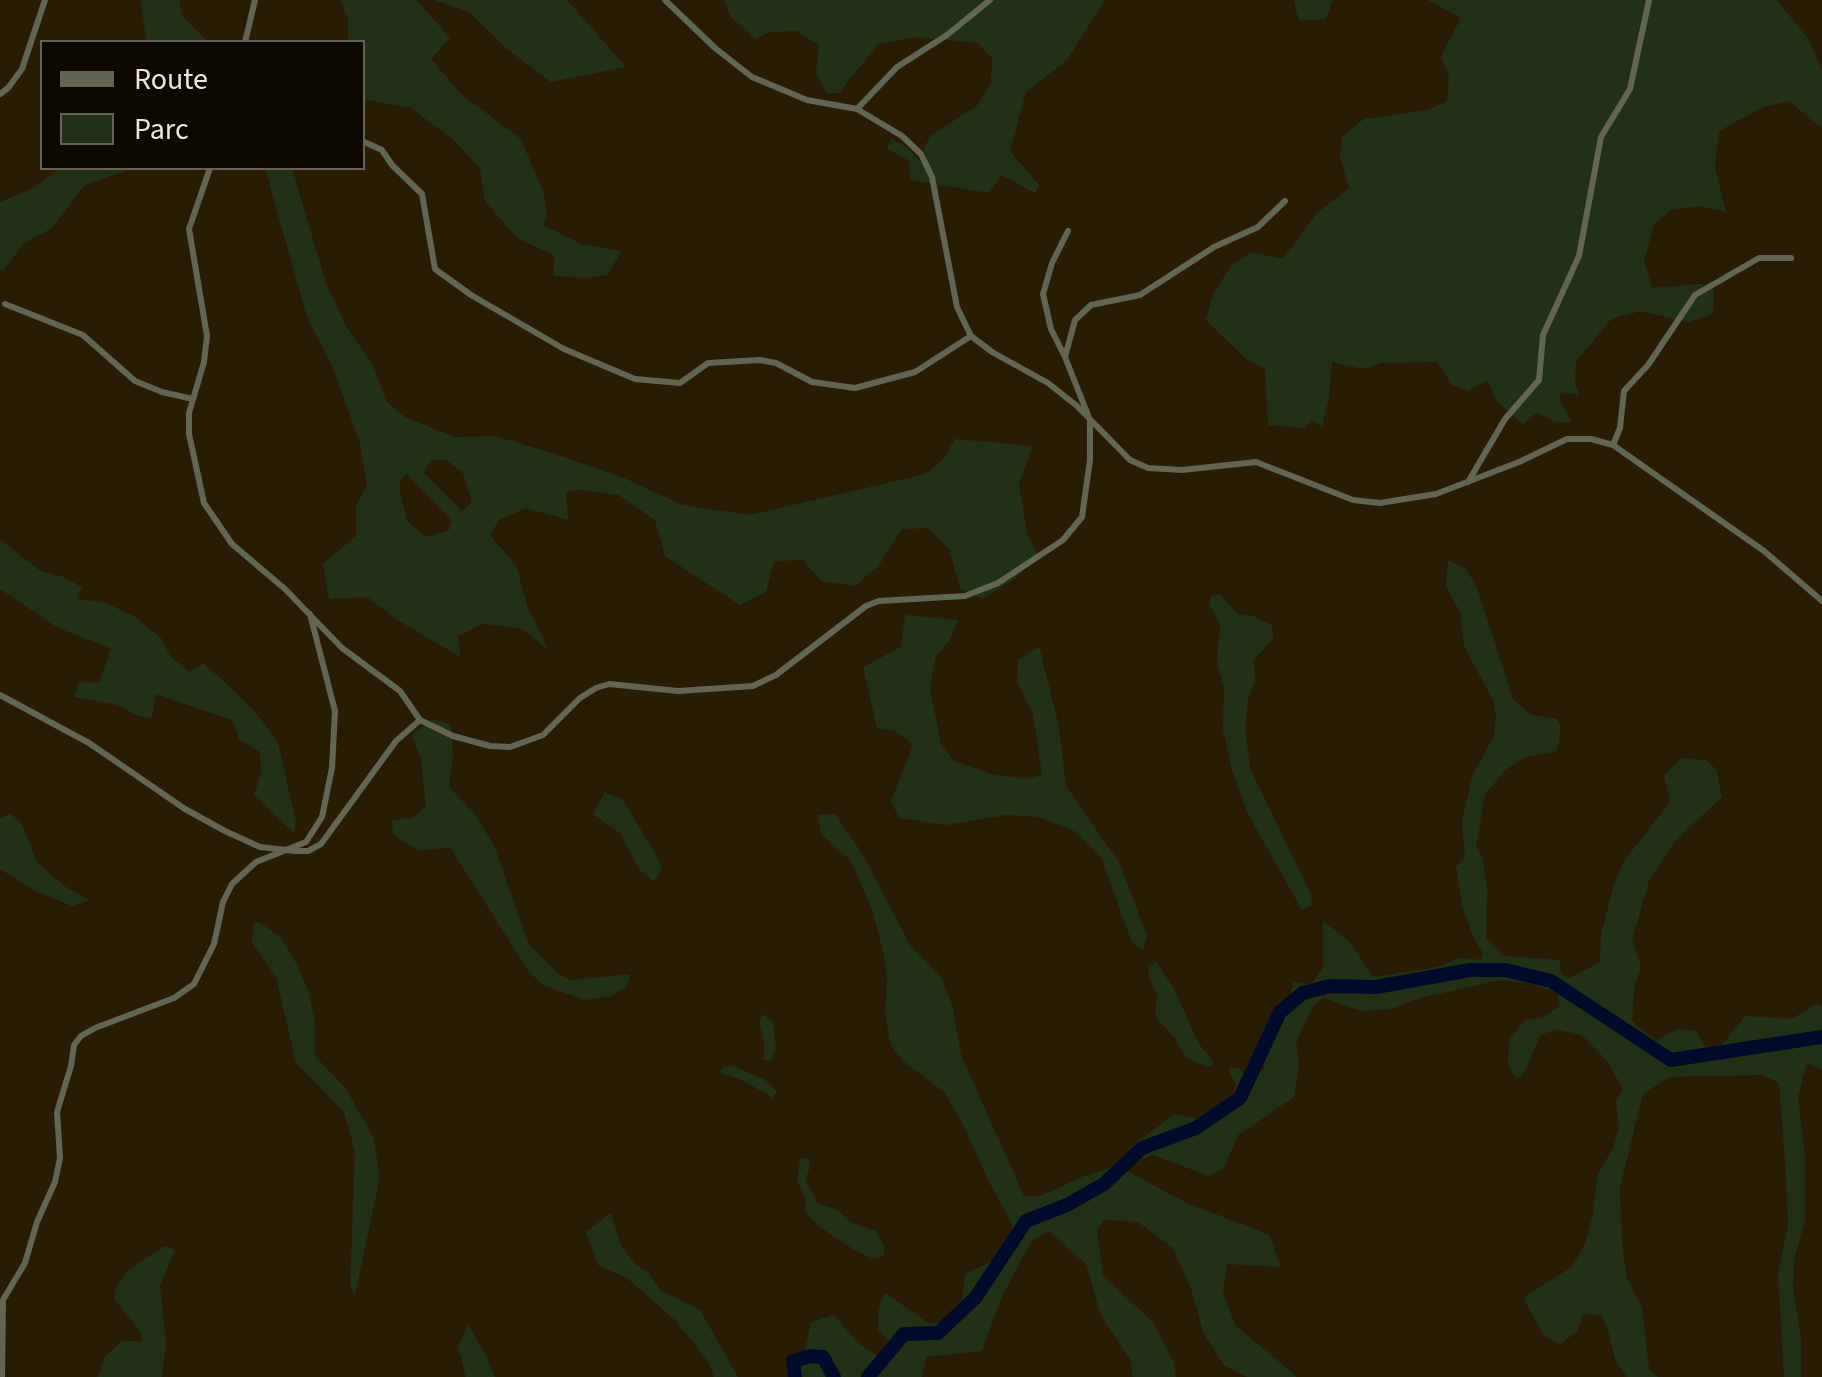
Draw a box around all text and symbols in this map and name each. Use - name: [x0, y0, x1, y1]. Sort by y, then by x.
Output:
- legend: [40, 40, 365, 170]
- text: Route: [134, 58, 208, 101]
- text: Parc: [134, 108, 189, 151]

